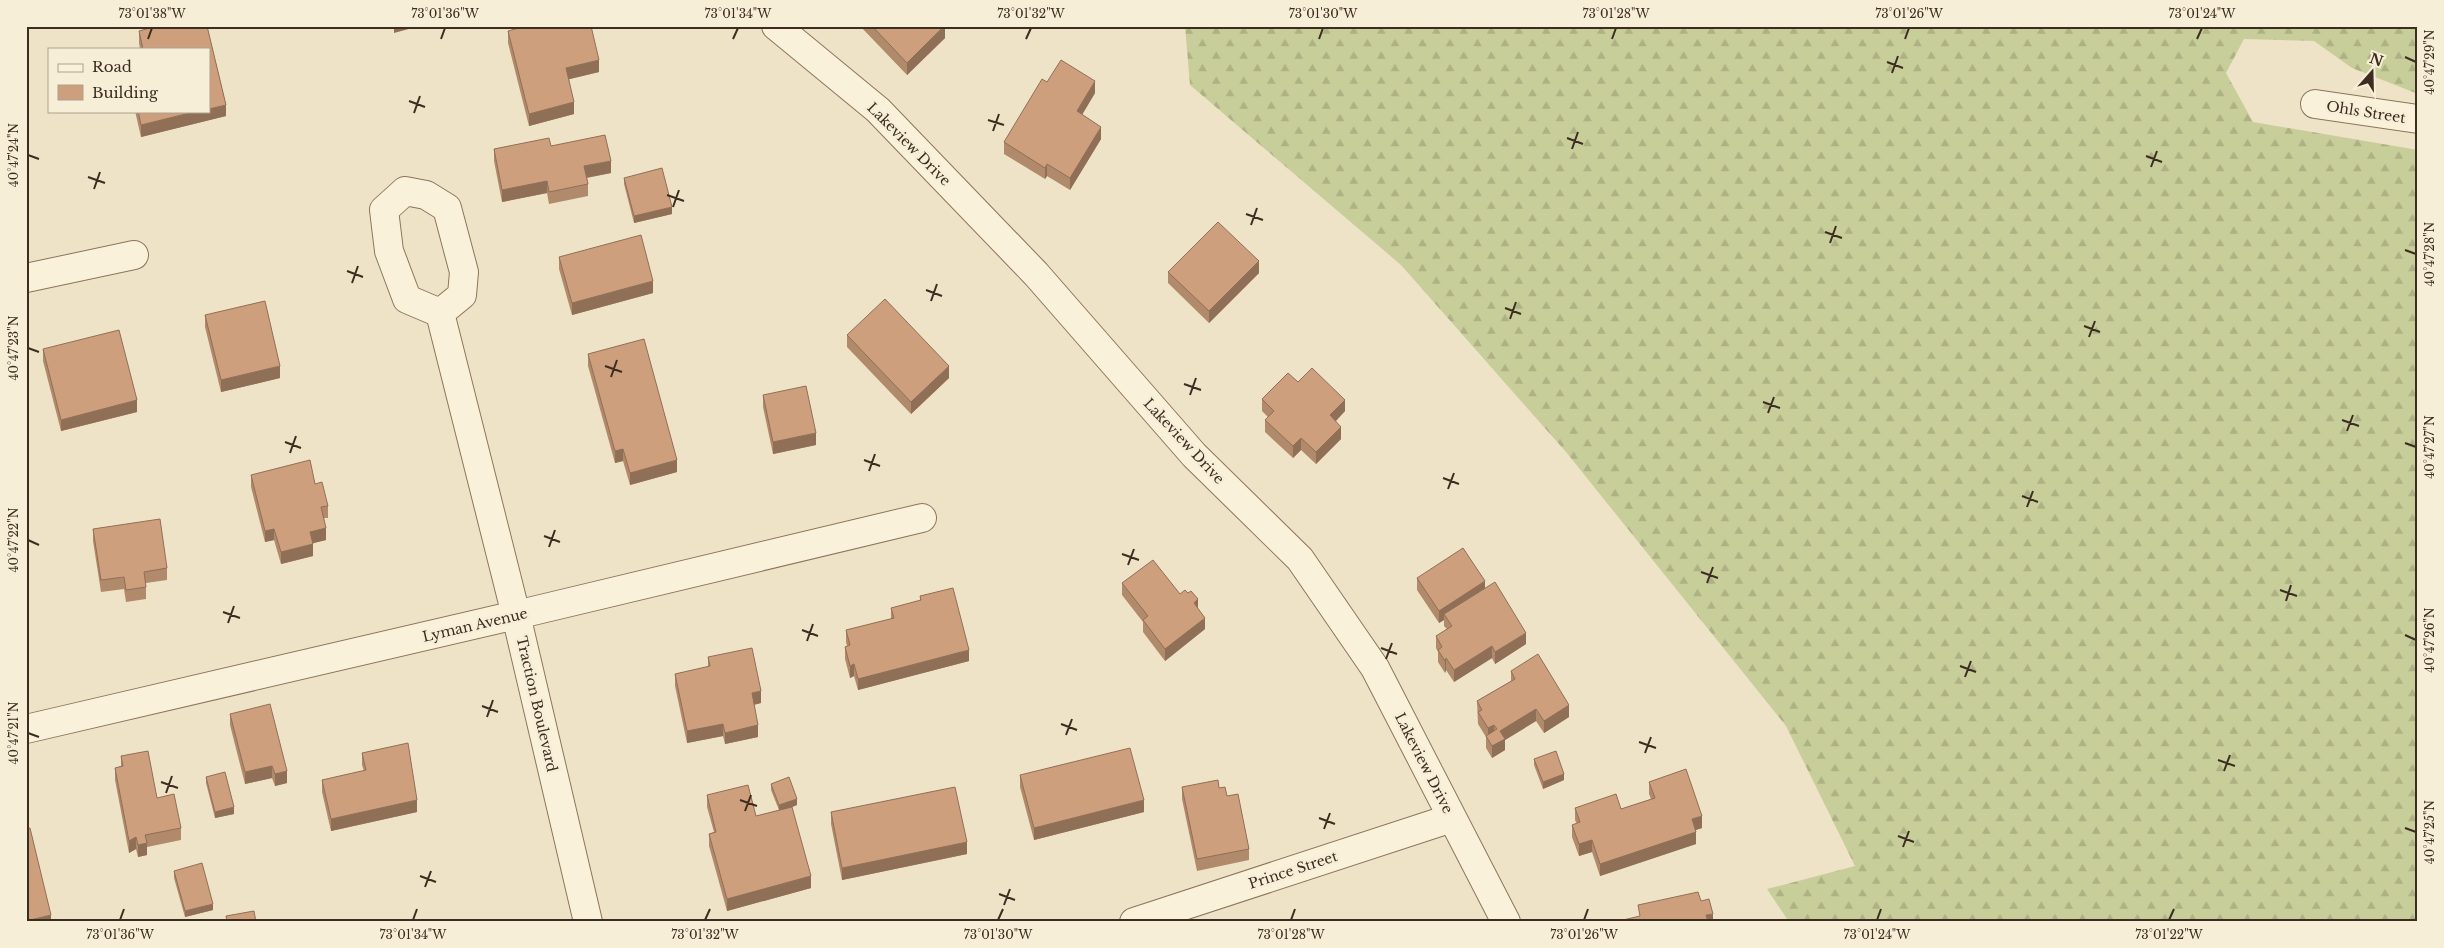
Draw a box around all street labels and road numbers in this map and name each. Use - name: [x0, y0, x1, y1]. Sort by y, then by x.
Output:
- street label: Ohls Street: [2325, 97, 2407, 127]
- street label: Lakeview Drive: [864, 99, 954, 189]
- street label: Lakeview Drive: [1140, 394, 1228, 488]
- street label: Lyman Avenue: [421, 604, 529, 646]
- street label: Traction Boulevard: [513, 634, 562, 774]
- street label: Lakeview Drive: [1391, 710, 1457, 816]
- street label: Prince Street: [1246, 847, 1340, 893]

